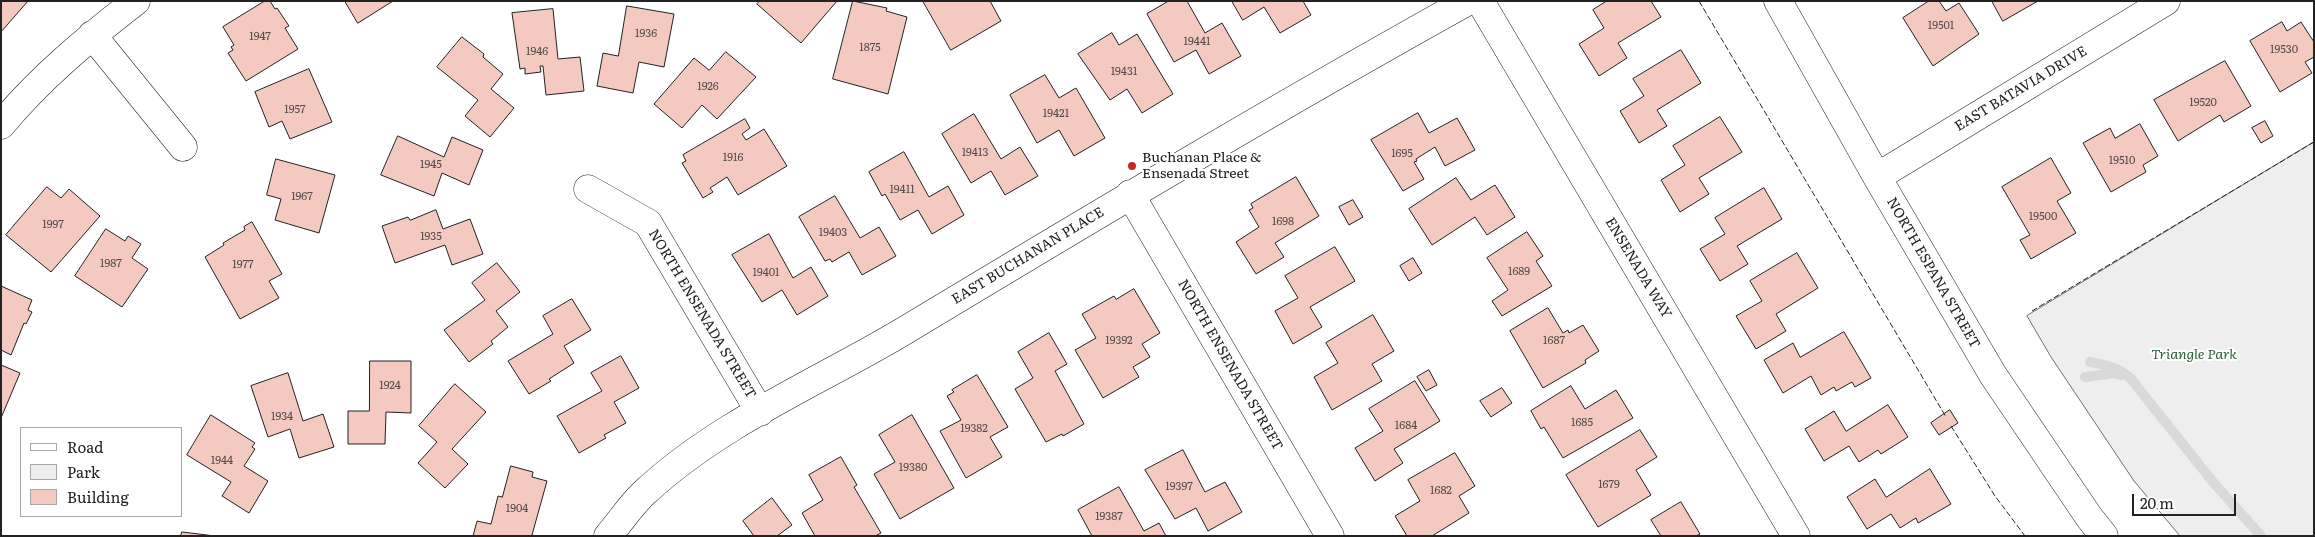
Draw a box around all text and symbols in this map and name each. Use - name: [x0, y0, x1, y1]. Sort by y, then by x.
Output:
- house number: 19501: [1928, 19, 1954, 33]
- house number: 1936: [635, 27, 657, 41]
- house number: 1947: [249, 30, 271, 44]
- house number: 19441: [1184, 35, 1210, 49]
- house number: 1875: [859, 41, 881, 55]
- street label: EAST BATAVIA DRIVE: [1952, 43, 2090, 135]
- house number: 19530: [2270, 43, 2298, 57]
- house number: 1946: [526, 45, 548, 59]
- house number: 19431: [1111, 65, 1137, 79]
- house number: 1926: [697, 80, 719, 94]
- house number: 19520: [2189, 96, 2217, 110]
- house number: 1957: [284, 103, 306, 117]
- house number: 19421: [1043, 107, 1069, 121]
- house number: 19413: [962, 146, 988, 160]
- house number: 1695: [1391, 147, 1413, 161]
- place label: Buchanan Place & Ensenada Street: [1142, 150, 1261, 182]
- house number: 1916: [723, 151, 743, 165]
- house number: 19510: [2109, 154, 2135, 168]
- house number: 1945: [420, 158, 442, 172]
- marker: Buchanan Place & Ensenada Street: [1126, 160, 1138, 172]
- house number: 19411: [889, 183, 915, 197]
- house number: 1967: [291, 190, 313, 204]
- street label: NORTH ESPANA STREET: [1883, 194, 1983, 352]
- street label: EAST BUCHANAN PLACE: [949, 204, 1107, 308]
- house number: 19500: [2029, 210, 2057, 224]
- street label: ENSENADA WAY: [1601, 214, 1675, 322]
- house number: 1698: [1272, 215, 1294, 229]
- house number: 1997: [42, 218, 64, 232]
- street label: NORTH ENSENADA STREET: [645, 226, 759, 402]
- house number: 19403: [819, 226, 847, 240]
- house number: 1935: [420, 230, 442, 244]
- house number: 1987: [100, 257, 122, 271]
- house number: 1977: [232, 258, 254, 272]
- house number: 1689: [1508, 265, 1530, 279]
- house number: 19401: [752, 266, 780, 280]
- street label: NORTH ENSENADA STREET: [1174, 276, 1286, 454]
- house number: 19392: [1105, 334, 1133, 348]
- house number: 1687: [1543, 334, 1565, 348]
- park label: Triangle Park: [2151, 347, 2237, 363]
- house number: 1924: [379, 379, 401, 393]
- house number: 1934: [271, 410, 293, 424]
- house number: 1685: [1571, 416, 1593, 430]
- house number: 1684: [1395, 419, 1417, 433]
- house number: 19382: [960, 422, 988, 436]
- legend: [20, 427, 182, 517]
- text: Road: [67, 435, 103, 458]
- house number: 1944: [211, 454, 233, 468]
- text: Park: [67, 460, 100, 483]
- house number: 19380: [899, 461, 927, 475]
- house number: 1679: [1598, 478, 1620, 492]
- house number: 19397: [1165, 480, 1193, 494]
- house number: 1682: [1430, 484, 1452, 498]
- scale bar: [2135, 484, 2239, 516]
- text: Building: [67, 485, 129, 508]
- text: 20 m: [2140, 491, 2174, 514]
- house number: 1904: [506, 502, 528, 516]
- house number: 19387: [1095, 510, 1123, 524]

